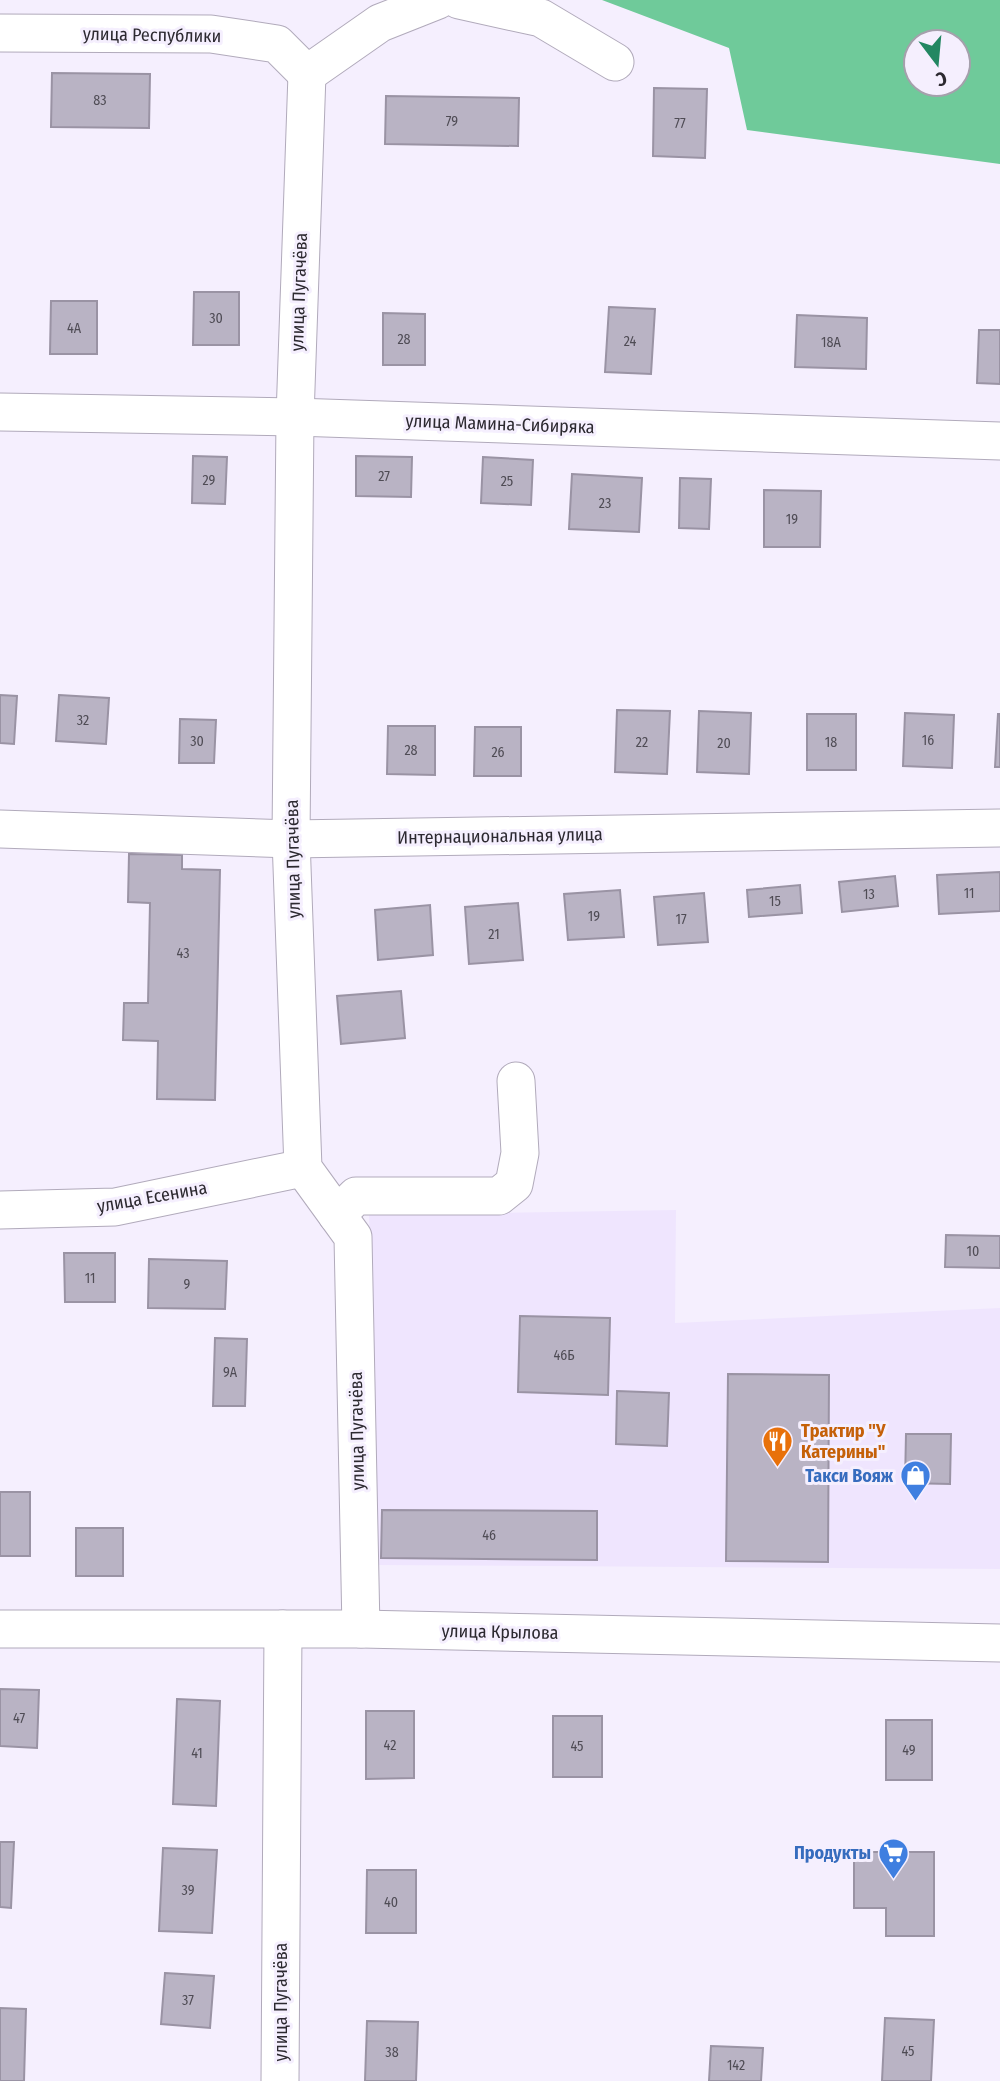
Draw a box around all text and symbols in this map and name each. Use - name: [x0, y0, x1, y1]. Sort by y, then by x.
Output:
- street label: улица Республики: [83, 23, 221, 47]
- north arrow: [902, 28, 972, 98]
- text: С: [934, 66, 950, 91]
- house number: 83: [93, 92, 107, 109]
- house number: 79: [446, 113, 458, 130]
- house number: 77: [674, 115, 686, 132]
- street label: улица Пугачёва: [286, 232, 312, 352]
- house number: 30: [209, 310, 223, 327]
- house number: 4А: [67, 320, 82, 337]
- house number: 28: [397, 331, 411, 348]
- house number: 24: [624, 333, 637, 350]
- house number: 18А: [821, 334, 842, 351]
- street label: улица Мамина-Сибиряка: [405, 410, 595, 438]
- house number: 27: [378, 468, 390, 485]
- house number: 29: [203, 472, 216, 489]
- house number: 25: [501, 473, 513, 490]
- house number: 23: [599, 495, 611, 512]
- house number: 19: [786, 511, 798, 528]
- house number: 32: [77, 712, 89, 729]
- house number: 16: [922, 732, 934, 749]
- house number: 30: [190, 733, 204, 750]
- house number: 22: [636, 734, 648, 751]
- house number: 18: [825, 734, 837, 751]
- house number: 20: [717, 735, 731, 752]
- house number: 28: [404, 742, 418, 759]
- house number: 26: [491, 744, 505, 761]
- street label: улица Пугачёва: [281, 799, 305, 919]
- street label: Интернациональная улица: [397, 823, 603, 849]
- house number: 11: [964, 885, 974, 902]
- house number: 13: [863, 886, 875, 903]
- house number: 15: [769, 893, 781, 910]
- house number: 19: [588, 908, 600, 925]
- house number: 17: [675, 911, 687, 928]
- house number: 21: [488, 926, 500, 943]
- house number: 43: [177, 945, 189, 962]
- street label: улица Есенина: [95, 1176, 209, 1218]
- house number: 10: [967, 1243, 979, 1260]
- house number: 11: [85, 1270, 95, 1287]
- house number: 9: [184, 1276, 191, 1293]
- house number: 46Б: [553, 1347, 575, 1364]
- house number: 9А: [223, 1364, 238, 1381]
- street label: улица Пугачёва: [345, 1371, 369, 1491]
- place label: Трактир "У Катерины": [801, 1420, 886, 1463]
- restaurant icon: Трактир "У Катерины": [761, 1424, 795, 1468]
- shop icon: Такси Вояж: [899, 1459, 933, 1503]
- place label: Такси Вояж: [805, 1465, 894, 1487]
- house number: 46: [482, 1527, 496, 1544]
- street label: улица Крылова: [441, 1620, 559, 1644]
- house number: 47: [13, 1710, 25, 1727]
- house number: 42: [384, 1737, 396, 1754]
- house number: 45: [570, 1738, 584, 1755]
- house number: 49: [902, 1742, 916, 1759]
- house number: 41: [191, 1745, 203, 1762]
- supermarket icon: Продукты: [877, 1836, 911, 1880]
- place label: Продукты: [794, 1842, 871, 1864]
- house number: 39: [182, 1882, 195, 1899]
- house number: 40: [384, 1894, 398, 1911]
- street label: улица Пугачёва: [270, 1942, 292, 2061]
- house number: 37: [182, 1992, 194, 2009]
- house number: 45: [901, 2043, 915, 2060]
- house number: 38: [385, 2044, 399, 2061]
- house number: 142: [727, 2057, 745, 2074]

